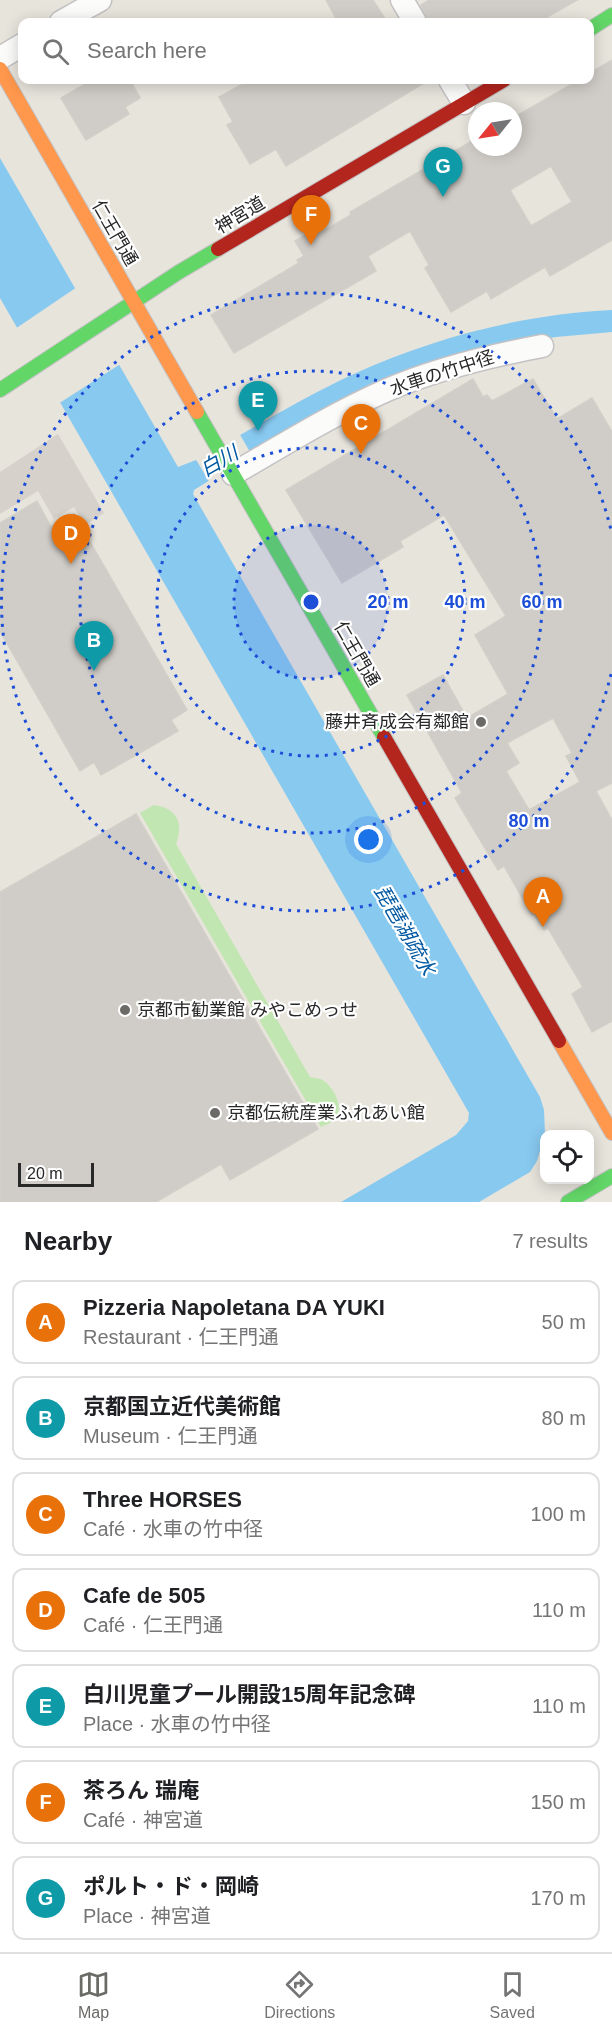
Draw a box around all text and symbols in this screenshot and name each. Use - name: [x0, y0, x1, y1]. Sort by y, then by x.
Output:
- search box: [18, 18, 594, 84]
- icon: search: [39, 35, 72, 68]
- text: Search here: [87, 38, 207, 63]
- north arrow: [468, 102, 522, 156]
- pin: G: [424, 148, 462, 197]
- street label: 神宮道: [212, 193, 268, 237]
- pin: F: [292, 196, 330, 245]
- street label: 仁王門通: [88, 197, 142, 269]
- street label: 水車の竹中径: [388, 347, 496, 399]
- pin: E: [238, 382, 278, 431]
- pin: C: [342, 404, 380, 454]
- water label: 白川: [196, 440, 244, 481]
- pin: D: [52, 514, 90, 564]
- centre of rings: [301, 592, 321, 612]
- text: 20 m: [367, 592, 409, 612]
- text: 40 m: [444, 592, 486, 612]
- text: 60 m: [521, 592, 563, 612]
- street label: 仁王門通: [330, 618, 384, 690]
- pin: B: [74, 622, 113, 671]
- place label: 藤井斉成会有鄰館: [325, 712, 469, 732]
- marker: 藤井斉成会有鄰館: [474, 715, 488, 729]
- text: 80 m: [508, 811, 550, 831]
- your location: [354, 825, 383, 854]
- pin: A: [524, 878, 562, 927]
- water label: 琵琶湖疏水: [370, 881, 441, 981]
- place label: 京都市勧業館 みやこめっせ: [137, 1000, 358, 1020]
- marker: 京都市勧業館 みやこめっせ: [118, 1003, 132, 1017]
- place label: 京都伝統産業ふれあい館: [227, 1103, 425, 1123]
- marker: 京都伝統産業ふれあい館: [208, 1106, 222, 1120]
- map controls: [540, 1130, 594, 1184]
- button: locate: [540, 1130, 594, 1184]
- scale bar: [18, 1160, 94, 1188]
- text: 20 m: [27, 1165, 63, 1182]
- text: Nearby: [24, 1226, 112, 1256]
- text: 7 results: [512, 1230, 588, 1252]
- text: Pizzeria Napoletana DA YUKI: [83, 1295, 385, 1320]
- text: A: [38, 1311, 53, 1333]
- text: 50 m: [542, 1311, 586, 1333]
- text: Restaurant · 仁王門通: [83, 1326, 279, 1348]
- text: 京都国立近代美術館: [83, 1394, 281, 1419]
- text: B: [38, 1407, 53, 1429]
- text: 80 m: [542, 1407, 586, 1429]
- text: Museum · 仁王門通: [83, 1425, 257, 1447]
- text: Three HORSES: [83, 1487, 242, 1512]
- text: C: [38, 1503, 53, 1525]
- text: 100 m: [530, 1503, 586, 1525]
- text: Café · 水車の竹中径: [83, 1518, 263, 1540]
- text: Cafe de 505: [83, 1583, 205, 1608]
- text: D: [38, 1599, 53, 1621]
- text: 110 m: [532, 1599, 586, 1621]
- text: Café · 仁王門通: [83, 1614, 223, 1636]
- text: 白川児童プール開設15周年記念碑: [83, 1682, 415, 1707]
- text: E: [39, 1695, 52, 1717]
- text: 110 m: [532, 1695, 586, 1717]
- text: Place · 水車の竹中径: [83, 1713, 271, 1735]
- text: 茶ろん 瑞庵: [83, 1778, 199, 1803]
- text: F: [39, 1791, 52, 1813]
- text: 150 m: [530, 1791, 586, 1813]
- text: Café · 神宮道: [83, 1809, 203, 1831]
- text: ポルト・ド・岡崎: [83, 1874, 259, 1899]
- text: G: [38, 1887, 53, 1909]
- text: 170 m: [530, 1887, 586, 1909]
- text: Place · 神宮道: [83, 1905, 211, 1927]
- tab: Map: [77, 1968, 110, 2022]
- tab: Directions: [264, 1968, 335, 2022]
- tab: Saved: [490, 1968, 535, 2022]

